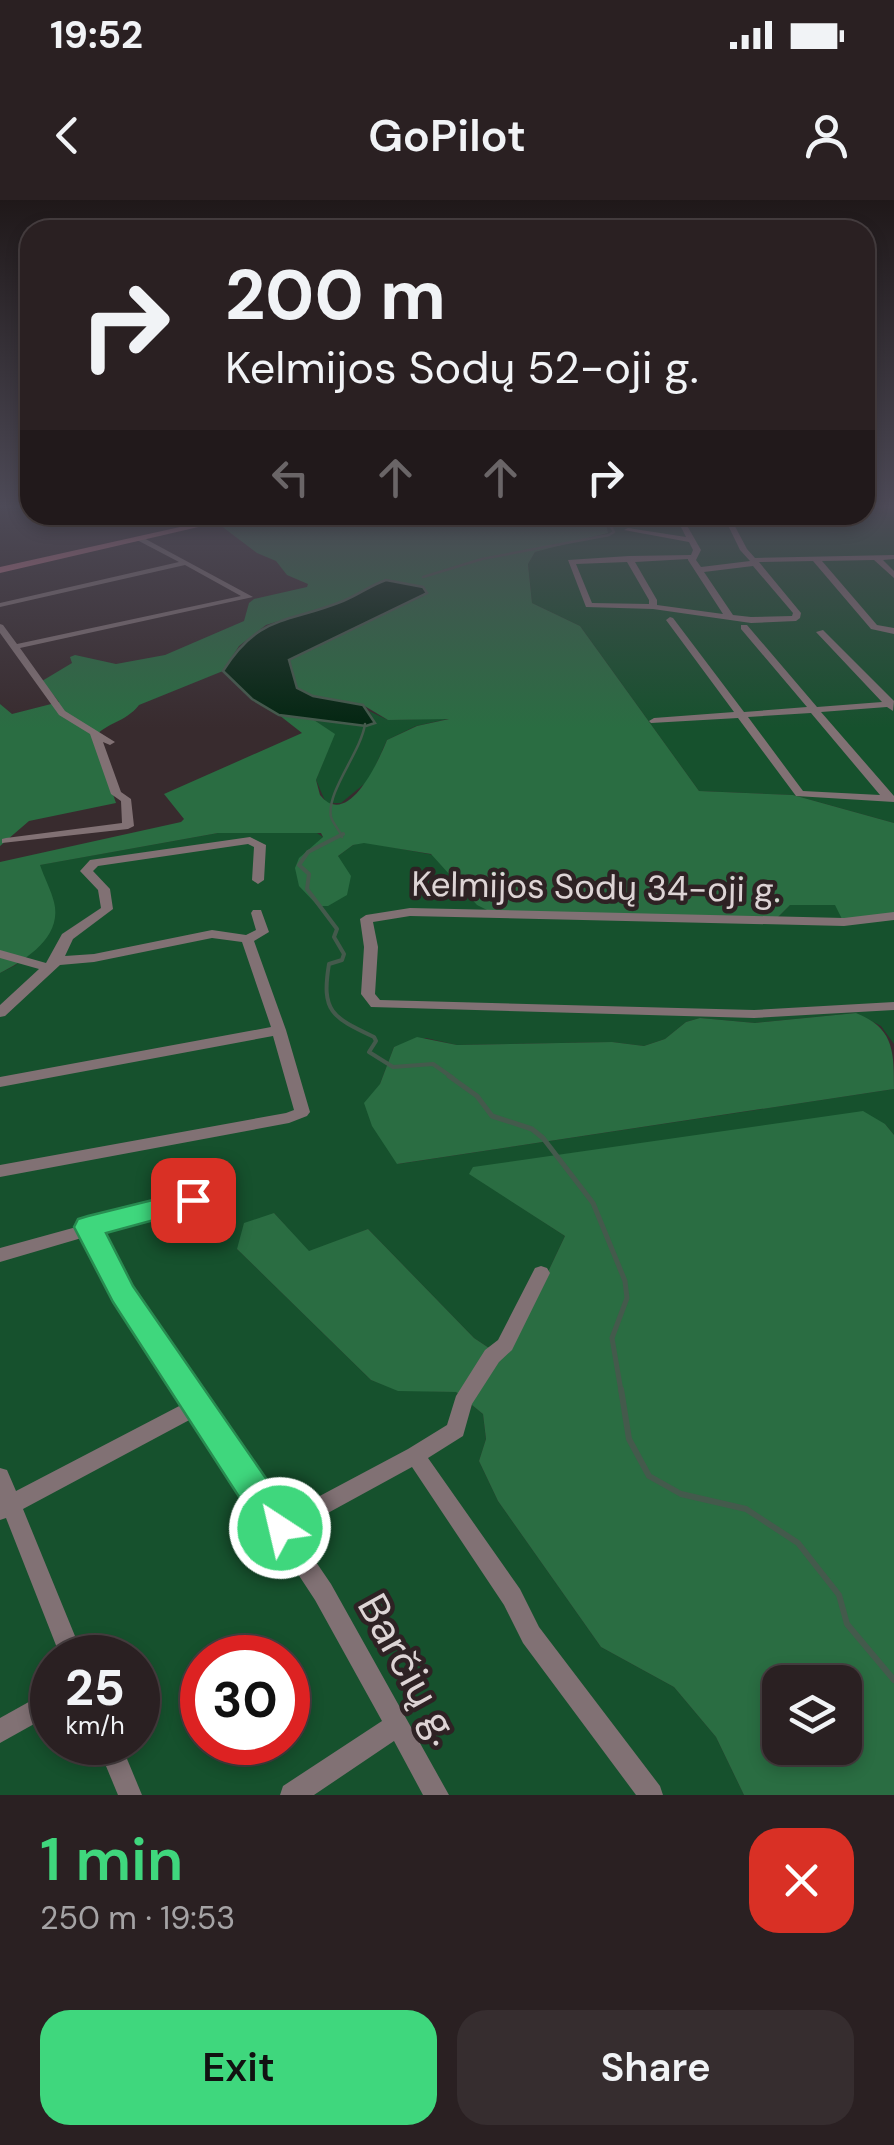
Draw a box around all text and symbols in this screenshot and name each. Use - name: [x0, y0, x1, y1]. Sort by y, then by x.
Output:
- text: 19:52: [50, 10, 143, 60]
- text: GoPilot: [368, 106, 526, 165]
- icon: back: [40, 108, 95, 163]
- icon: person: [799, 108, 854, 163]
- text: 200 m: [225, 250, 446, 341]
- icon: right: [60, 260, 190, 390]
- text: Kelmijos Sodų 52-oji g.: [225, 338, 699, 397]
- icon: left: [263, 450, 318, 505]
- icon: ahead: [368, 450, 423, 505]
- icon: ahead: [473, 450, 528, 505]
- icon: right: [578, 450, 633, 505]
- street label: Kelmijos Sodų 34-oji g.: [411, 861, 781, 913]
- pin: [151, 1158, 236, 1243]
- icon: arrive: [166, 1173, 221, 1228]
- position arrow: [228, 1476, 332, 1580]
- street label: Barčių g.: [345, 1584, 473, 1754]
- speed limit sign: 30: [180, 1635, 310, 1765]
- text: 25: [65, 1655, 125, 1721]
- map controls: [762, 1665, 862, 1765]
- button: layers: [762, 1665, 862, 1765]
- text: km/h: [65, 1709, 125, 1742]
- text: 1 min: [40, 1820, 183, 1899]
- button: close: [749, 1828, 854, 1933]
- text: 250 m · 19:53: [40, 1897, 235, 1939]
- button: Exit: [40, 2010, 437, 2125]
- button: Share: [457, 2010, 854, 2125]

